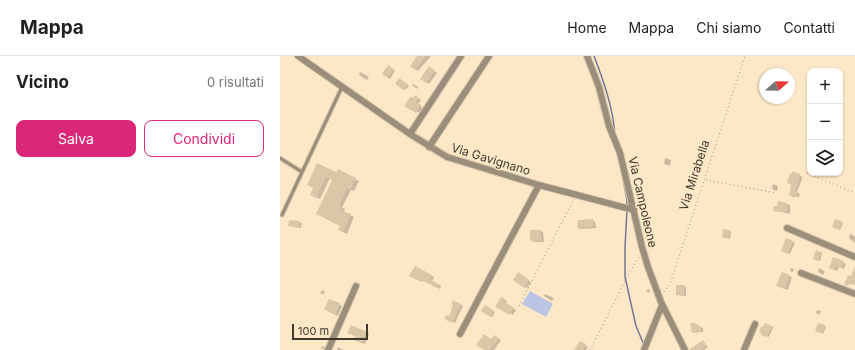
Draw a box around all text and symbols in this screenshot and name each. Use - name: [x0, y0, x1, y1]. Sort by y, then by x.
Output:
- text: Mappa: [20, 16, 84, 39]
- text: Home: [567, 19, 607, 36]
- text: Mappa: [629, 19, 674, 36]
- text: Chi siamo: [696, 19, 761, 36]
- text: Contatti: [783, 19, 835, 36]
- north arrow: [759, 68, 795, 104]
- map controls: [807, 68, 843, 176]
- button: +: [807, 68, 843, 104]
- text: Vicino: [16, 72, 69, 92]
- text: 0 risultati: [207, 74, 264, 90]
- button: −: [807, 104, 843, 140]
- button: Salva: [16, 120, 136, 157]
- button: Condividi: [144, 120, 264, 157]
- street label: Via Mirabella: [676, 138, 712, 212]
- street label: Via Gavignano: [450, 140, 532, 178]
- button: layers: [807, 140, 843, 176]
- street label: Via Campoleone: [625, 155, 661, 249]
- scale bar: [292, 322, 368, 341]
- text: 100 m: [298, 324, 329, 338]

